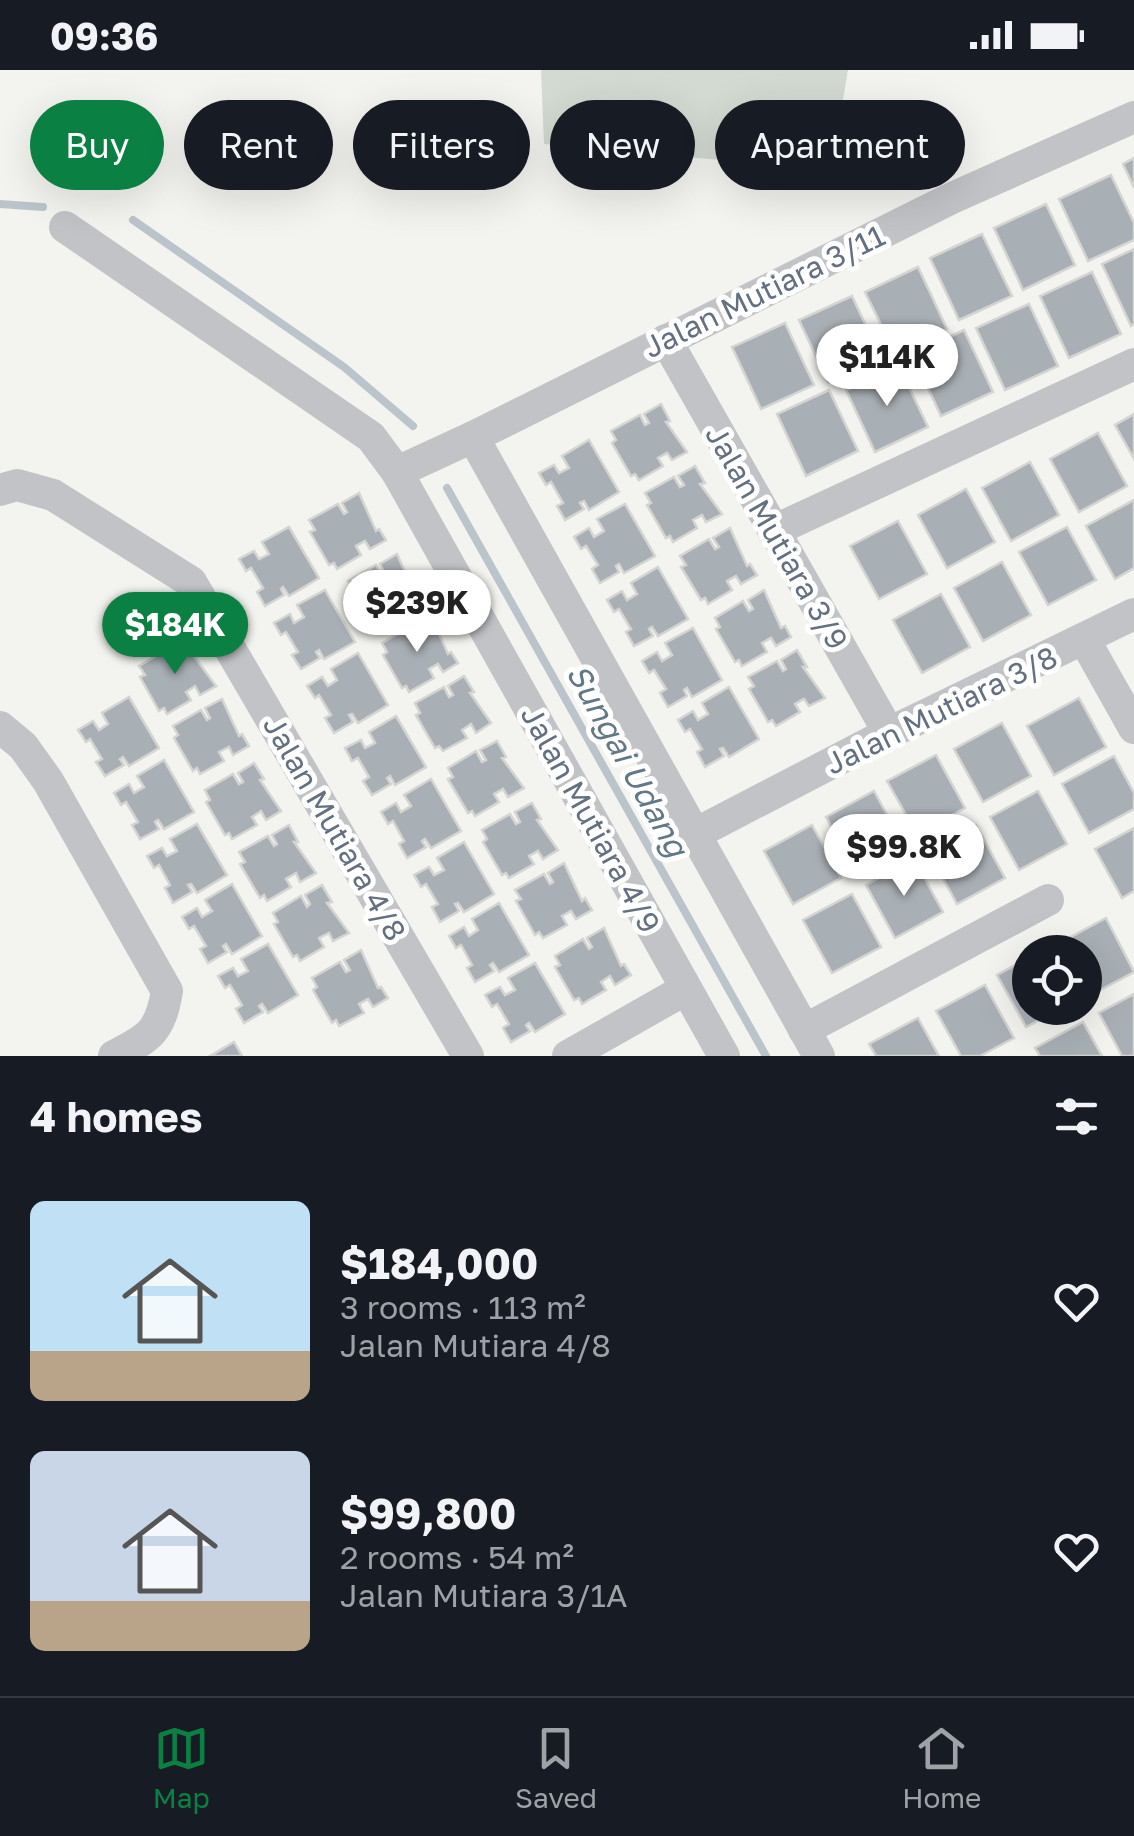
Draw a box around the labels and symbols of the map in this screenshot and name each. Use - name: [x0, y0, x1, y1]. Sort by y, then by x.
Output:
- street label: Jalan Mutiara 3/11: [637, 217, 891, 365]
- pin: $114K: [817, 324, 957, 409]
- street label: Jalan Mutiara 3/9: [698, 418, 856, 656]
- pin: $239K: [347, 570, 487, 655]
- pin: $184K: [105, 592, 245, 677]
- street label: Jalan Mutiara 3/8: [819, 638, 1063, 782]
- water label: Sungai Udang: [559, 657, 698, 865]
- street label: Jalan Mutiara 4/9: [514, 699, 668, 939]
- street label: Jalan Mutiara 4/8: [256, 709, 414, 947]
- pin: $99.8K: [823, 814, 985, 899]

